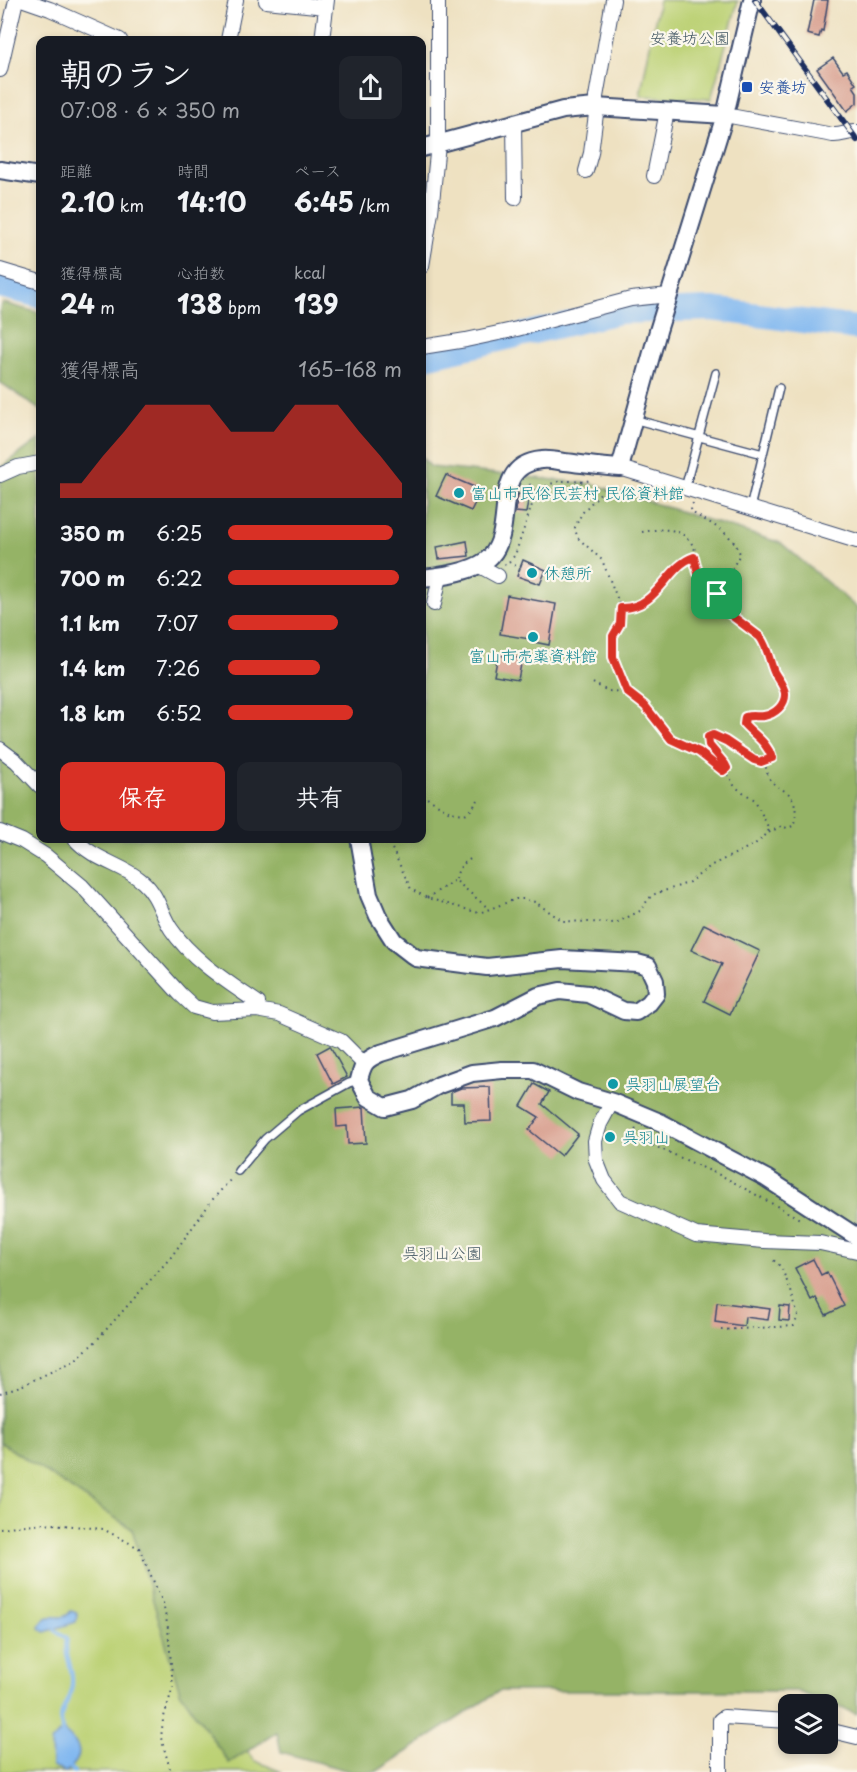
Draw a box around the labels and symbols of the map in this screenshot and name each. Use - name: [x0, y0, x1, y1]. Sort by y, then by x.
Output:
- park label: 安養坊公園: [650, 25, 730, 49]
- place label: 安養坊: [759, 74, 807, 98]
- marker: 安養坊: [740, 80, 754, 94]
- place label: 富山市民俗民芸村 民俗資料館: [471, 480, 684, 504]
- marker: 富山市民俗民芸村 民俗資料館: [452, 486, 466, 500]
- place label: 休憩所: [544, 560, 592, 584]
- marker: 休憩所: [525, 566, 539, 580]
- pin: [691, 568, 742, 619]
- marker: 富山市売薬資料館: [526, 630, 540, 644]
- place label: 富山市売薬資料館: [469, 643, 597, 667]
- place label: 呉羽山展望台: [625, 1071, 721, 1095]
- marker: 呉羽山展望台: [606, 1077, 620, 1091]
- place label: 呉羽山: [622, 1124, 670, 1148]
- marker: 呉羽山: [603, 1130, 617, 1144]
- park label: 呉羽山公園: [402, 1240, 482, 1264]

